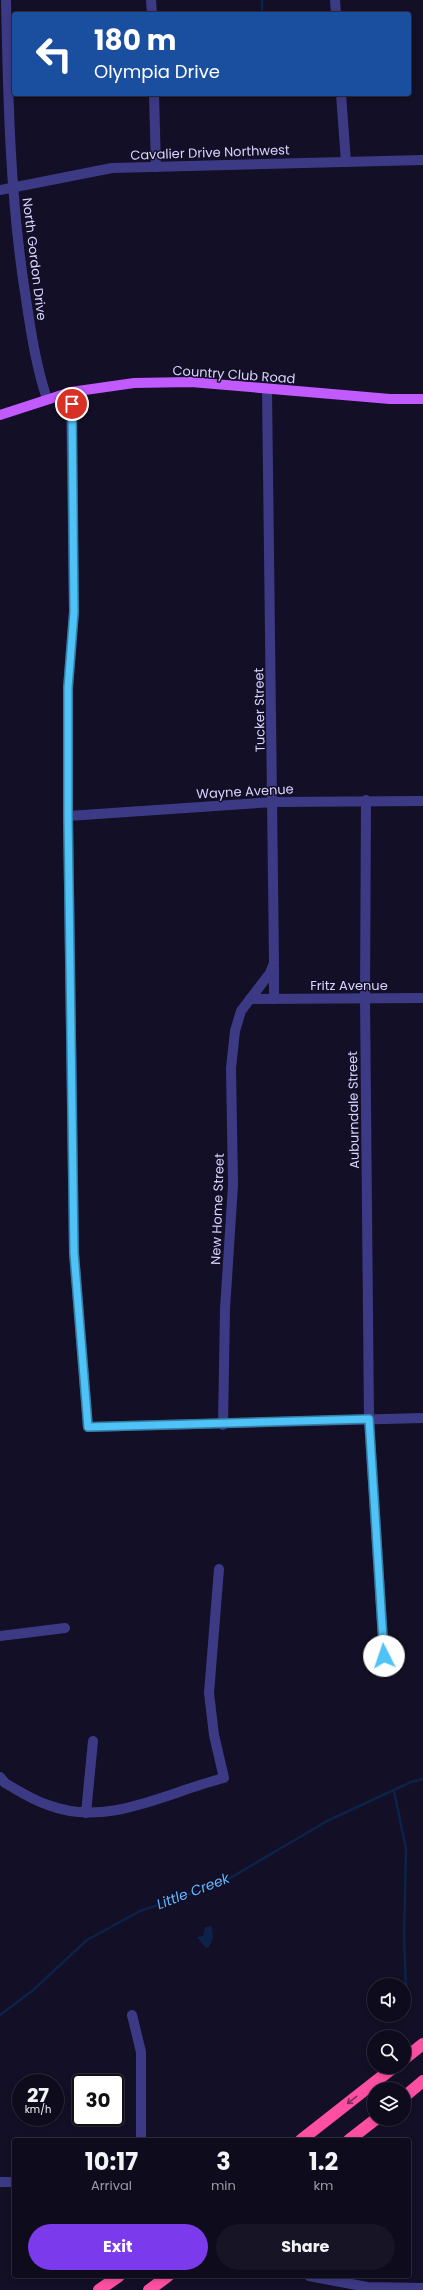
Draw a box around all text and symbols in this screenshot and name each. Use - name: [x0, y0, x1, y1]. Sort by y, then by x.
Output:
- text: 180 m: [94, 21, 177, 60]
- icon: left: [28, 28, 80, 80]
- text: Olympia Drive: [94, 59, 220, 84]
- street label: Cavalier Drive Northwest: [130, 140, 290, 165]
- street label: North Gordon Drive: [18, 197, 51, 322]
- street label: Country Club Road: [172, 361, 296, 388]
- pin: [55, 387, 89, 421]
- icon: arrive: [61, 393, 83, 415]
- street label: Tucker Street: [249, 667, 270, 752]
- street label: Wayne Avenue: [196, 779, 294, 804]
- street label: Fritz Avenue: [310, 976, 388, 995]
- street label: Auburndale Street: [343, 1051, 364, 1169]
- street label: New Home Street: [206, 1153, 229, 1265]
- position arrow: [363, 1635, 405, 1677]
- water label: Little Creek: [154, 1868, 233, 1914]
- map controls: [367, 1978, 411, 2126]
- button: sound: [367, 1978, 411, 2022]
- button: search: [367, 2030, 411, 2074]
- speed limit sign: 30: [72, 2074, 124, 2126]
- text: 27: [27, 2081, 49, 2109]
- button: layers: [367, 2082, 411, 2126]
- one-way arrow: [347, 2096, 358, 2104]
- text: km/h: [25, 2102, 51, 2117]
- text: 10:17: [85, 2145, 138, 2178]
- text: 3: [216, 2145, 231, 2178]
- text: 1.2: [309, 2145, 338, 2178]
- text: Arrival: [91, 2176, 132, 2195]
- text: min: [211, 2176, 236, 2195]
- text: km: [313, 2176, 333, 2195]
- button: Exit: [28, 2224, 208, 2270]
- button: Share: [216, 2224, 395, 2270]

